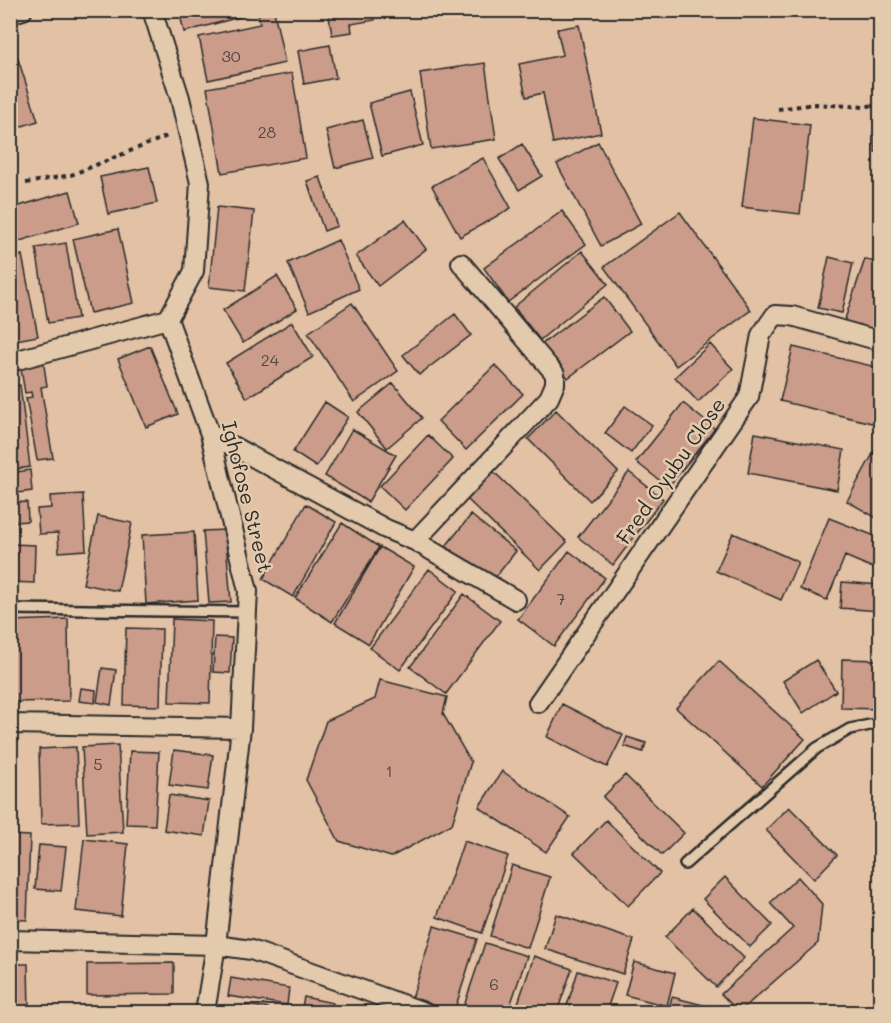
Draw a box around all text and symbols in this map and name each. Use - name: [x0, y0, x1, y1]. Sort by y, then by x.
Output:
- house number: 30: [221, 45, 241, 66]
- house number: 28: [258, 121, 277, 142]
- house number: 24: [261, 349, 280, 370]
- street label: Fred Oyubu Close: [610, 392, 731, 549]
- street label: Ighofose Street: [217, 418, 279, 575]
- house number: 7: [557, 588, 566, 609]
- house number: 5: [93, 753, 103, 774]
- house number: 1: [385, 760, 393, 781]
- house number: 6: [489, 973, 499, 994]

